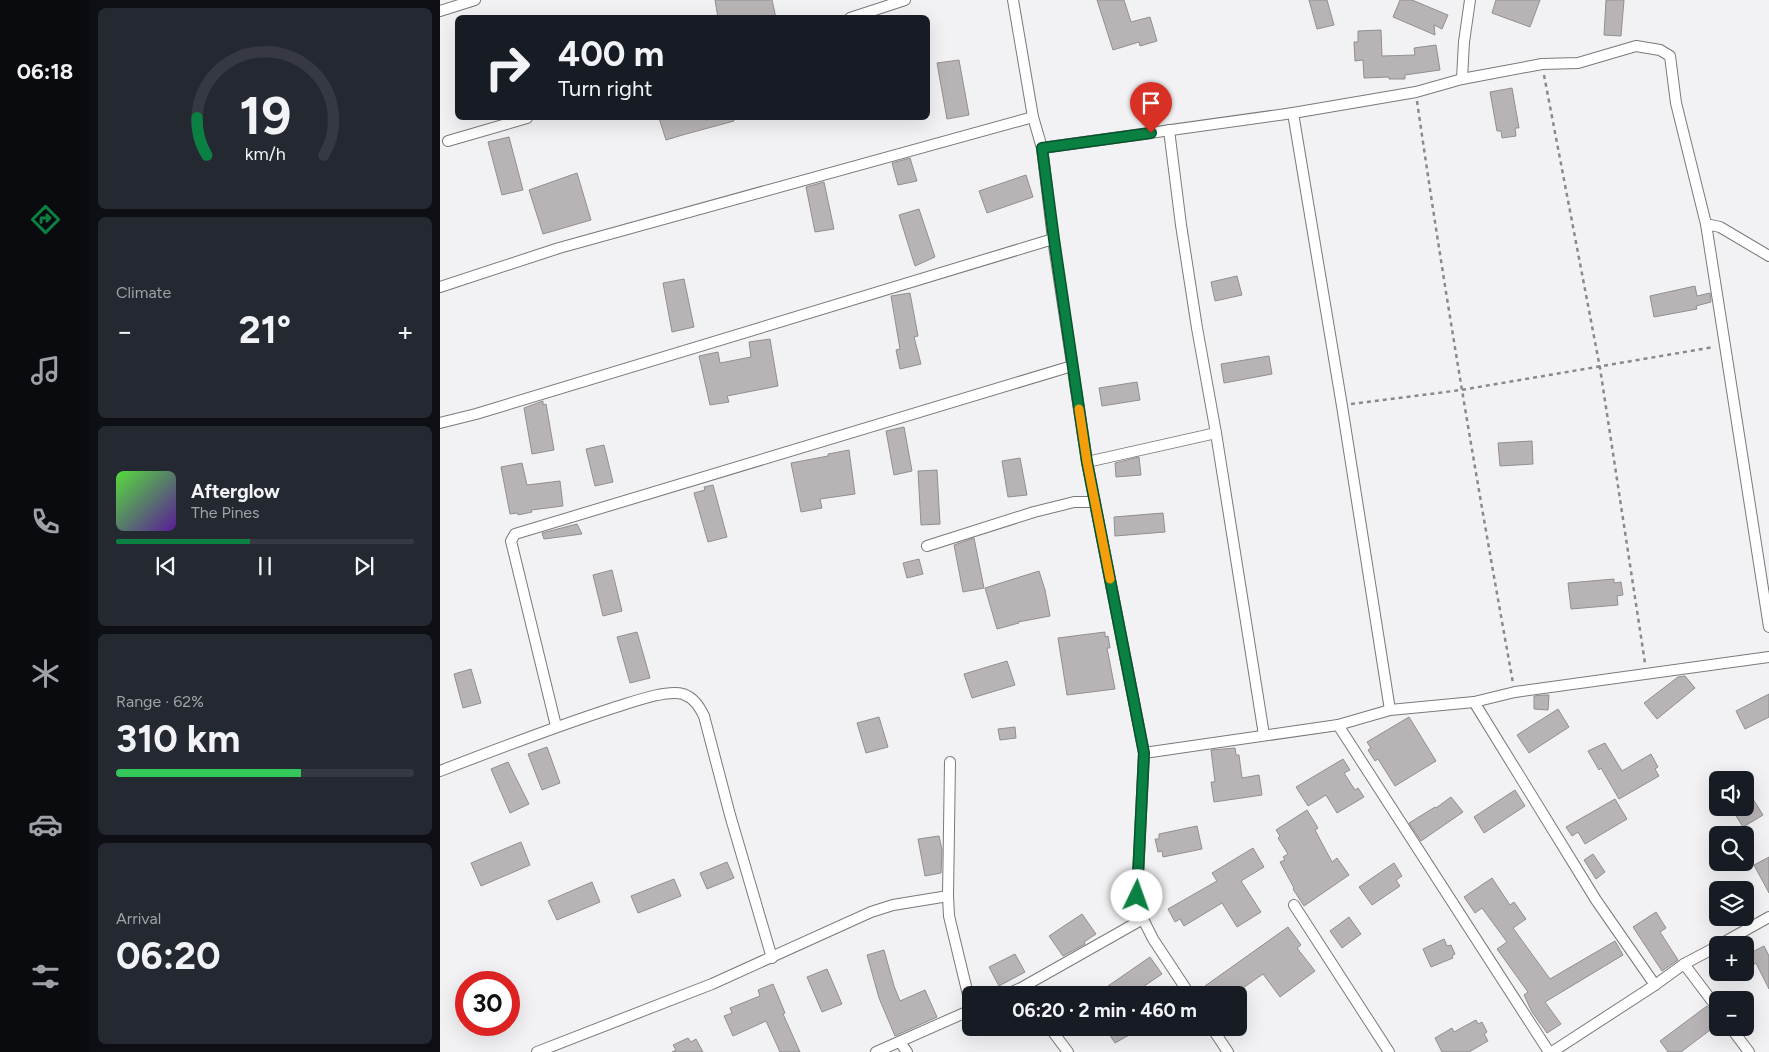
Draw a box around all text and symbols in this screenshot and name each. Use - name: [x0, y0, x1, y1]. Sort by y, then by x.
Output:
- text: 400 m: [558, 33, 664, 75]
- icon: right: [475, 35, 540, 100]
- text: 06:18: [17, 58, 73, 85]
- text: Turn right: [558, 75, 653, 102]
- pin: [1130, 82, 1172, 133]
- text: 19: [239, 85, 291, 147]
- icon: arrive: [1137, 89, 1165, 117]
- text: km/h: [245, 143, 285, 164]
- icon: directions: [28, 202, 63, 237]
- text: Climate: [116, 283, 171, 302]
- text: 21°: [239, 307, 291, 353]
- text: −: [116, 314, 133, 348]
- text: +: [397, 314, 414, 348]
- icon: music: [28, 353, 63, 388]
- text: Afterglow: [191, 480, 280, 503]
- text: The Pines: [191, 503, 260, 522]
- icon: phone: [28, 504, 63, 539]
- icon: previous: [152, 552, 180, 580]
- icon: pause: [251, 552, 279, 580]
- icon: next: [350, 552, 378, 580]
- icon: climate: [28, 656, 63, 691]
- text: Range · 62%: [116, 692, 204, 711]
- text: 310 km: [116, 716, 240, 762]
- map controls: [1709, 771, 1754, 1036]
- button: sound: [1709, 771, 1754, 816]
- icon: car: [28, 807, 63, 842]
- button: search: [1709, 826, 1754, 871]
- position arrow: [1110, 869, 1162, 921]
- button: layers: [1709, 881, 1754, 926]
- text: Arrival: [116, 909, 161, 928]
- text: 06:20: [116, 933, 221, 979]
- button: +: [1709, 936, 1754, 981]
- icon: filters: [28, 959, 63, 994]
- speed limit sign: 30: [455, 971, 520, 1036]
- button: −: [1709, 991, 1754, 1036]
- text: 06:20 · 2 min · 460 m: [1012, 999, 1197, 1022]

